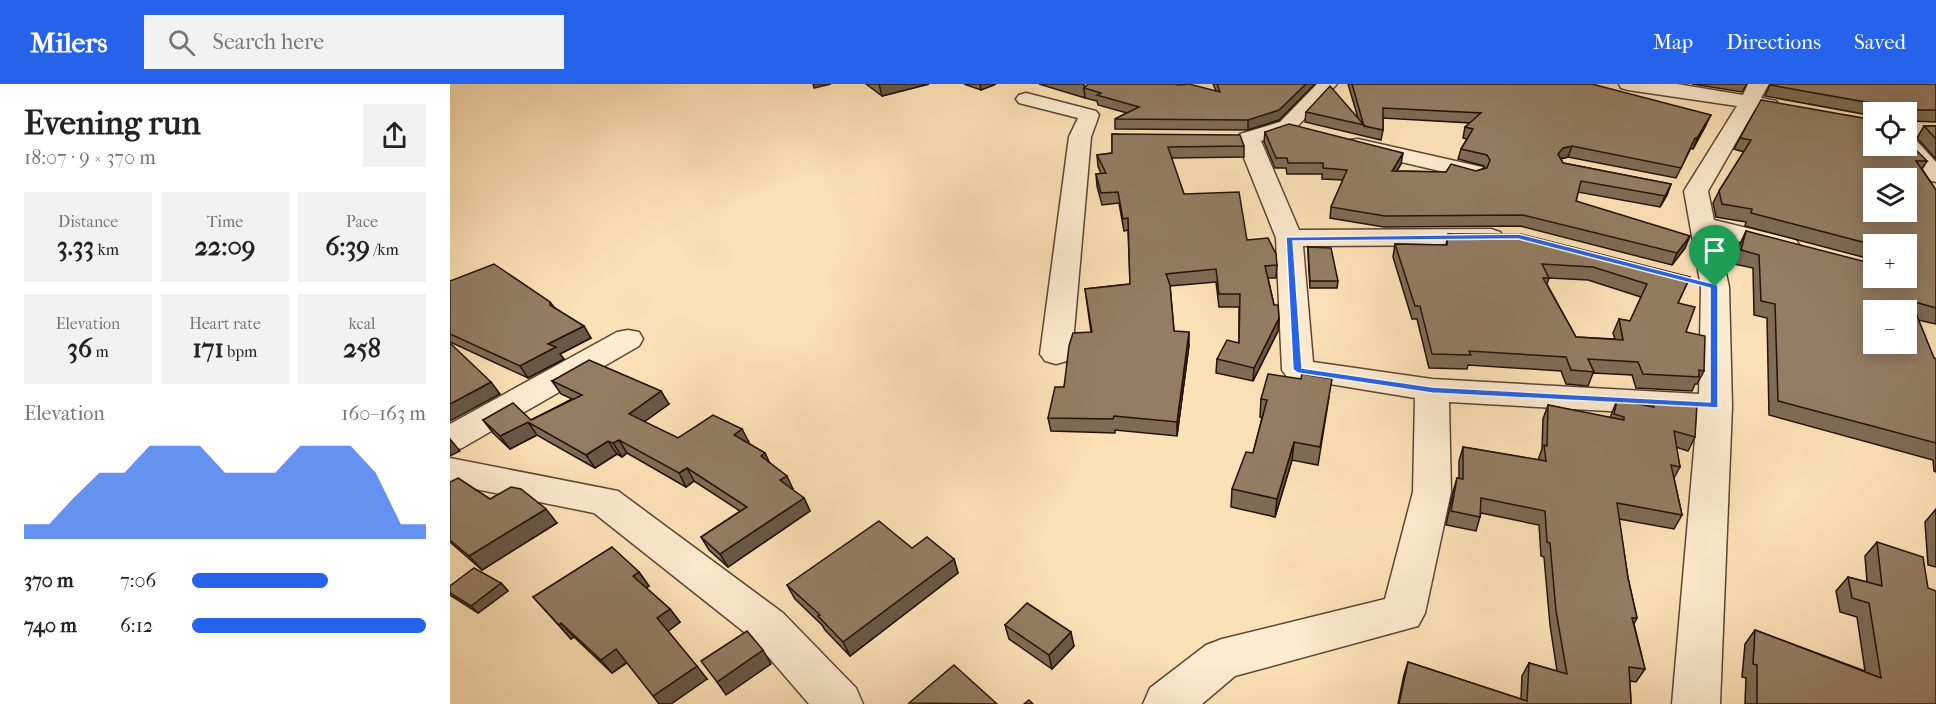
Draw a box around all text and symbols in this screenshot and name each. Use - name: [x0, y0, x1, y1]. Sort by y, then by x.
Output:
- search box: [144, 15, 564, 69]
- text: Milers: [30, 26, 108, 59]
- icon: search: [165, 26, 198, 59]
- text: Search here: [213, 29, 324, 55]
- text: Map: [1653, 30, 1693, 54]
- text: Directions: [1726, 30, 1821, 54]
- text: Saved: [1854, 30, 1906, 54]
- map controls: [1863, 102, 1917, 354]
- button: locate: [1863, 102, 1917, 156]
- text: Evening run: [24, 104, 201, 143]
- button: share: [363, 104, 426, 167]
- text: 18:07 · 9 × 370 m: [24, 146, 156, 169]
- button: layers: [1863, 168, 1917, 222]
- text: Distance: [58, 212, 118, 231]
- text: Time: [207, 212, 243, 231]
- text: Pace: [346, 212, 378, 231]
- pin: [1689, 225, 1740, 287]
- text: 3.33: [57, 231, 94, 262]
- text: 22:09: [194, 231, 256, 262]
- text: 6:39: [325, 231, 370, 262]
- icon: arrive: [1698, 234, 1731, 267]
- button: +: [1863, 234, 1917, 288]
- text: km: [94, 240, 119, 259]
- text: /km: [370, 240, 399, 259]
- button: −: [1863, 300, 1917, 354]
- text: Elevation: [56, 314, 120, 333]
- text: Heart rate: [189, 314, 261, 333]
- text: kcal: [349, 314, 375, 333]
- text: 36: [67, 333, 92, 364]
- text: 171: [193, 333, 224, 364]
- text: 258: [343, 333, 381, 364]
- text: m: [92, 342, 109, 361]
- text: bpm: [224, 342, 257, 361]
- text: Elevation: [24, 402, 105, 425]
- text: 160–163 m: [341, 402, 426, 425]
- text: 370 m: [24, 569, 74, 592]
- text: 7:06: [120, 569, 156, 592]
- text: 740 m: [24, 614, 77, 637]
- text: 6:12: [120, 614, 153, 637]

